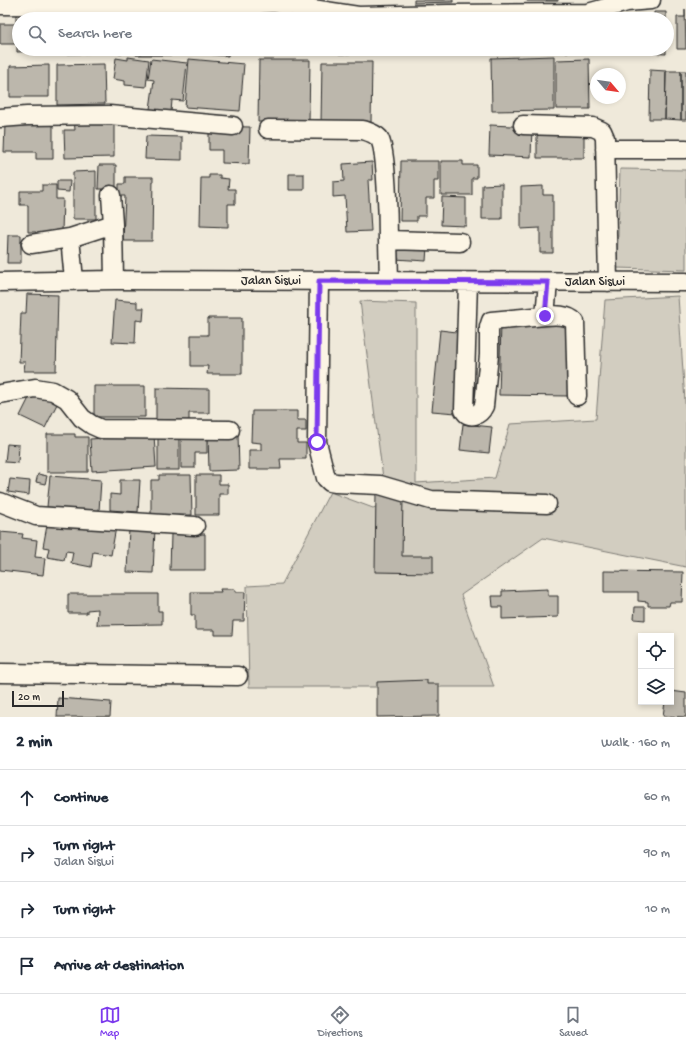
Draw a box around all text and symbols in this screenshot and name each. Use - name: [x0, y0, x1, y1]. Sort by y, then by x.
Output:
- search box: [12, 12, 674, 56]
- icon: search: [26, 23, 48, 45]
- text: Search here: [58, 25, 132, 43]
- north arrow: [590, 68, 626, 104]
- street label: Jalan Siswi: [241, 274, 301, 289]
- street label: Jalan Siswi: [565, 275, 625, 290]
- route end: [536, 307, 554, 325]
- route start: [308, 433, 326, 451]
- map controls: [638, 633, 674, 705]
- button: locate: [638, 633, 674, 669]
- button: layers: [638, 669, 674, 705]
- scale bar: [12, 689, 64, 708]
- text: 20 m: [18, 692, 40, 704]
- text: 2 min: [16, 733, 52, 753]
- text: Walk · 160 m: [601, 736, 670, 751]
- icon: ahead: [16, 787, 38, 809]
- text: Continue: [54, 789, 108, 807]
- text: 60 m: [644, 790, 670, 805]
- text: Turn right: [54, 837, 114, 855]
- icon: right: [16, 843, 38, 865]
- text: 90 m: [644, 846, 670, 861]
- text: Jalan Siswi: [54, 855, 114, 870]
- icon: right: [16, 899, 38, 921]
- text: Turn right: [54, 901, 114, 919]
- text: 10 m: [645, 902, 670, 917]
- icon: arrive: [16, 955, 38, 977]
- text: Arrive at destination: [54, 957, 184, 975]
- tab: Map: [99, 1004, 121, 1040]
- tab: Directions: [318, 1004, 362, 1040]
- tab: Saved: [559, 1004, 587, 1040]

